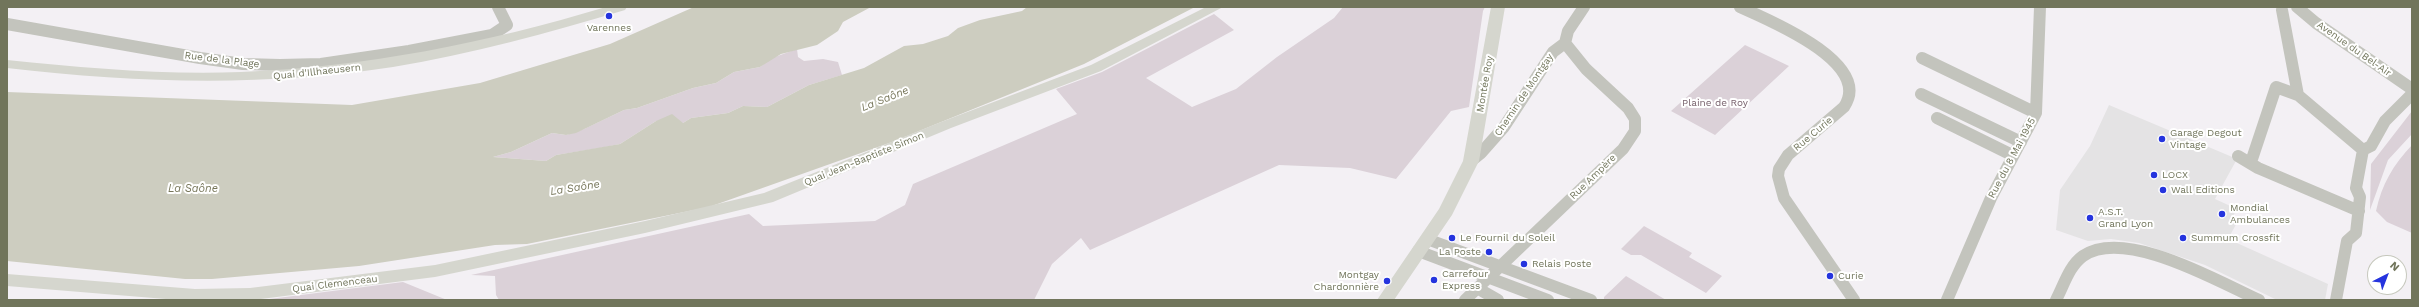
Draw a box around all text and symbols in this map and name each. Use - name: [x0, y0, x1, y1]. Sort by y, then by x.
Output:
- marker: Varennes: [604, 11, 614, 21]
- street label: Avenue du Bel-Air: [2315, 19, 2393, 79]
- place label: Varennes: [587, 22, 631, 34]
- street label: Rue de la Plage: [184, 49, 260, 71]
- street label: Chemin de Montgay: [1492, 52, 1556, 138]
- street label: Montée Roy: [1474, 55, 1496, 113]
- street label: Quai d'Illhaeusern: [273, 61, 361, 83]
- water label: La Saône: [859, 84, 911, 114]
- park label: Plaine de Roy: [1682, 97, 1748, 109]
- street label: Rue Curie: [1791, 114, 1835, 154]
- street label: Rue du 8 Mai 1945: [1986, 116, 2038, 200]
- place label: Garage Degout Vintage: [2170, 127, 2242, 150]
- street label: Quai Jean-Baptiste Simon: [802, 129, 926, 189]
- marker: Garage Degout Vintage: [2157, 134, 2167, 144]
- street label: Rue Ampère: [1567, 152, 1619, 202]
- place label: LOCX: [2162, 169, 2188, 181]
- marker: LOCX: [2149, 170, 2159, 180]
- water label: La Saône: [549, 178, 601, 198]
- water label: La Saône: [168, 182, 218, 196]
- place label: Wall Editions: [2171, 184, 2235, 196]
- marker: Wall Editions: [2158, 185, 2168, 195]
- place label: Mondial Ambulances: [2230, 202, 2290, 226]
- place label: A.S.T. Grand Lyon: [2098, 206, 2153, 230]
- marker: Mondial Ambulances: [2217, 209, 2227, 219]
- marker: A.S.T. Grand Lyon: [2085, 213, 2095, 223]
- place label: Le Fournil du Soleil: [1460, 232, 1555, 244]
- place label: Summum Crossfit: [2191, 232, 2280, 244]
- marker: Le Fournil du Soleil: [1447, 233, 1457, 243]
- marker: Summum Crossfit: [2178, 233, 2188, 243]
- place label: La Poste: [1439, 246, 1481, 258]
- marker: La Poste: [1484, 247, 1494, 257]
- north arrow: [2367, 255, 2407, 295]
- place label: Relais Poste: [1532, 258, 1592, 270]
- marker: Relais Poste: [1519, 259, 1529, 269]
- text: N: [2387, 259, 2402, 274]
- place label: Carrefour Express: [1442, 268, 1488, 292]
- place label: Montgay Chardonnière: [1314, 269, 1379, 292]
- place label: Curie: [1838, 270, 1864, 282]
- marker: Curie: [1825, 271, 1835, 281]
- street label: Quai Clemenceau: [292, 273, 378, 295]
- marker: Carrefour Express: [1429, 275, 1439, 285]
- marker: Montgay Chardonnière: [1382, 276, 1392, 286]

